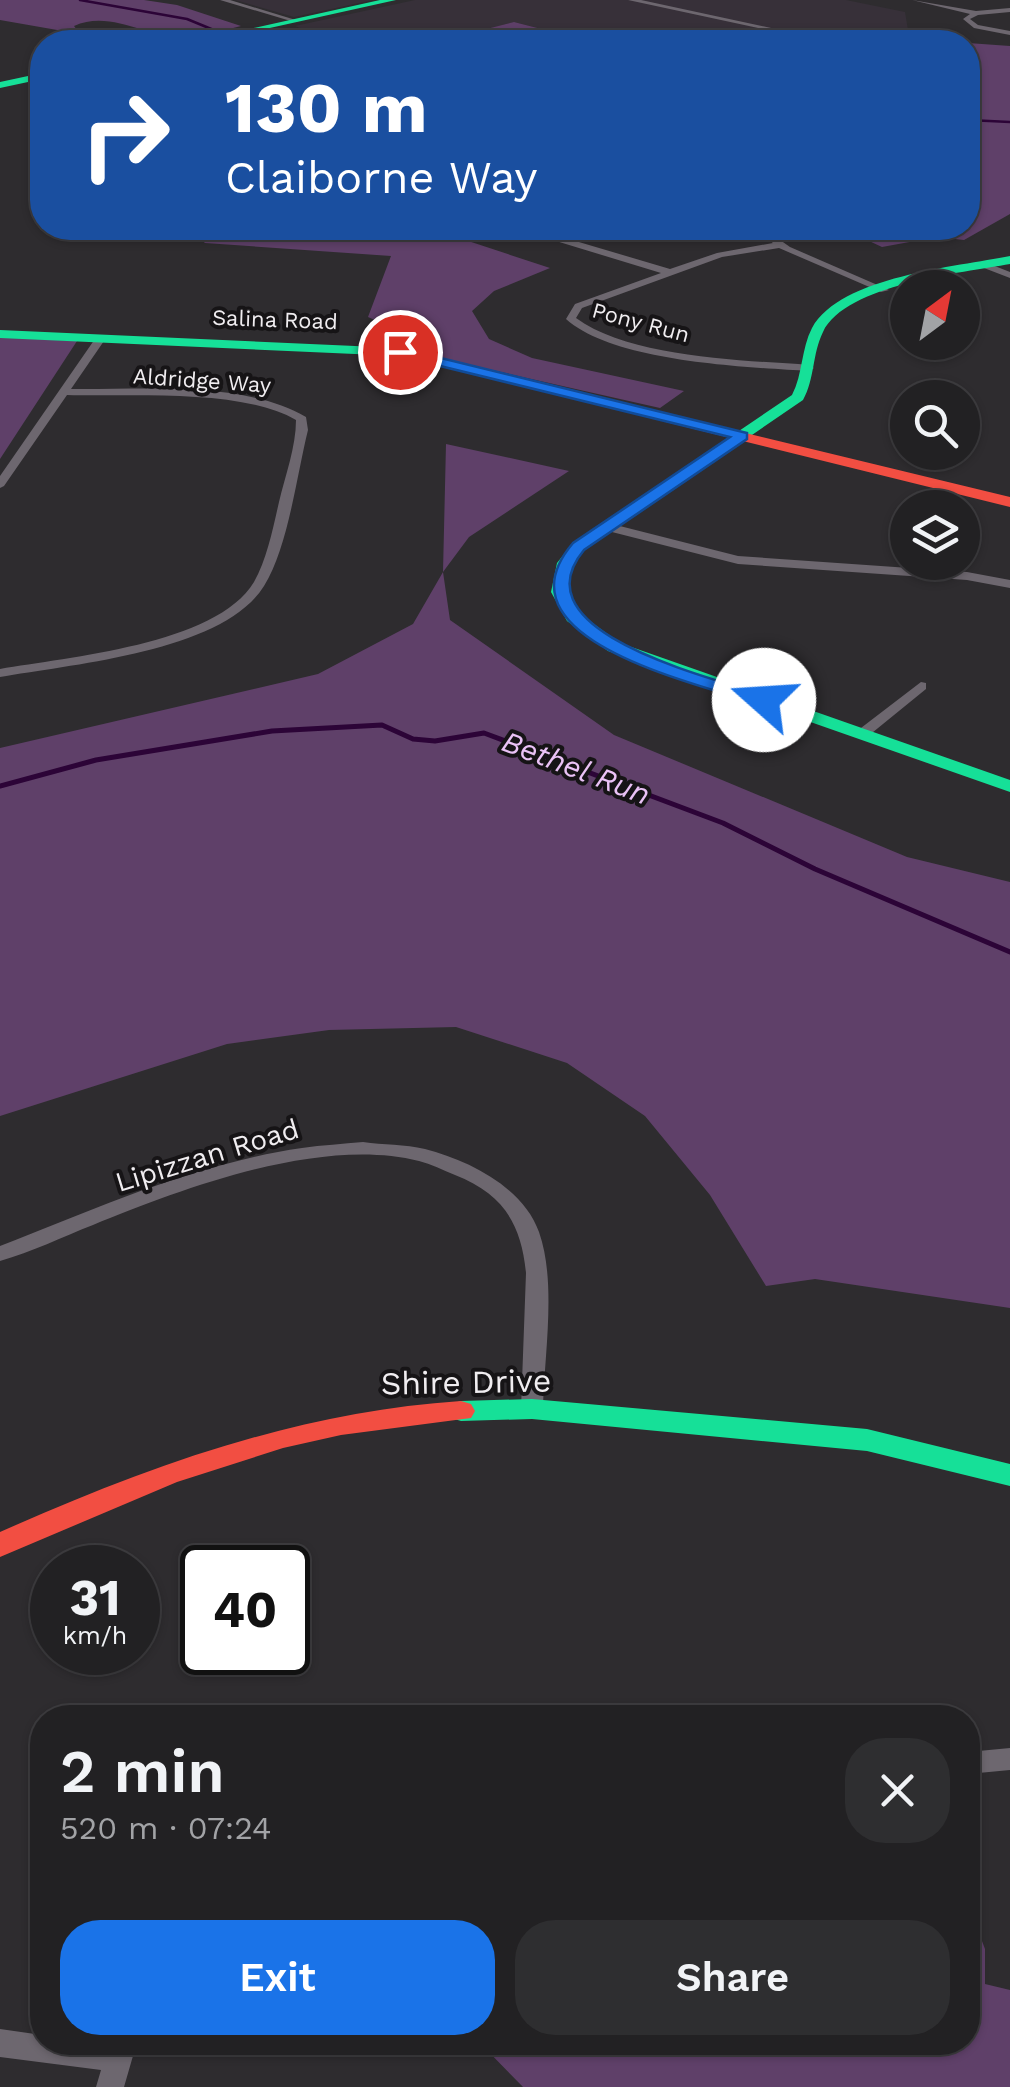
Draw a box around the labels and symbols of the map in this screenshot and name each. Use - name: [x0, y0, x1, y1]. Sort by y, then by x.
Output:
- north arrow: [890, 270, 980, 360]
- street label: Pony Run: [590, 298, 692, 347]
- street label: Salina Road: [212, 305, 338, 334]
- pin: [358, 310, 443, 395]
- street label: Aldridge Way: [132, 363, 273, 398]
- position arrow: [712, 648, 816, 752]
- water label: Bethel Run: [497, 723, 655, 812]
- street label: Lipizzan Road: [111, 1112, 303, 1199]
- street label: Shire Drive: [381, 1362, 551, 1402]
- speed limit sign: 40: [180, 1545, 310, 1675]

